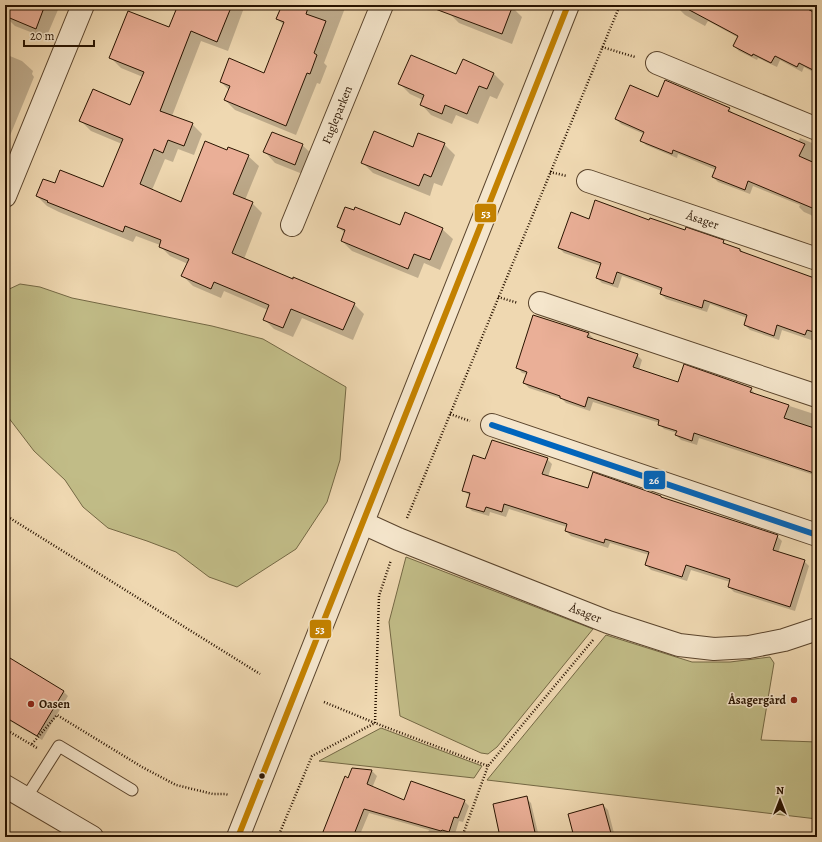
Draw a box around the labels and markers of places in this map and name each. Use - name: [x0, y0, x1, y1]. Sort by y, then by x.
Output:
- place label: Åsagergård: [727, 692, 787, 708]
- marker: Åsagergård: [789, 695, 799, 705]
- place label: Oasen: [39, 696, 70, 712]
- marker: Oasen: [26, 699, 36, 709]
- unlabelled marker: [257, 771, 267, 781]

